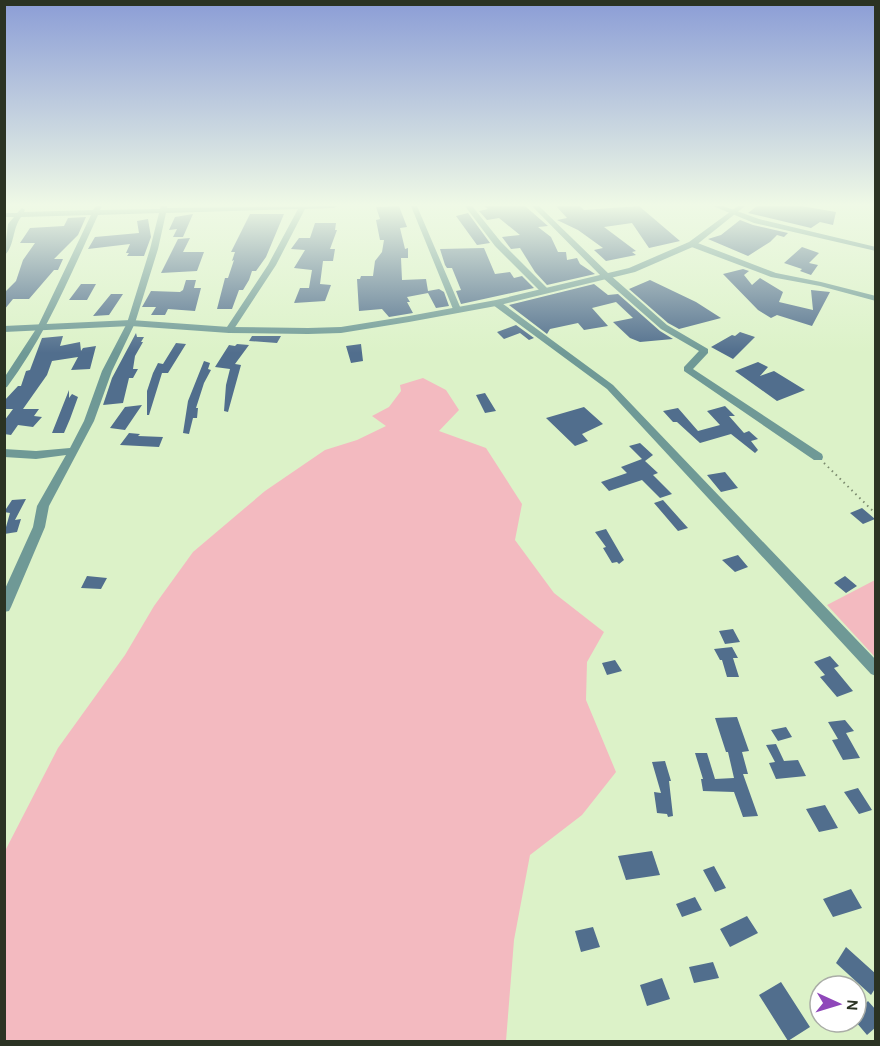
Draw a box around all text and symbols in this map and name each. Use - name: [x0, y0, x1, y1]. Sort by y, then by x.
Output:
- north arrow: [808, 974, 868, 1034]
- text: N: [843, 999, 862, 1011]

